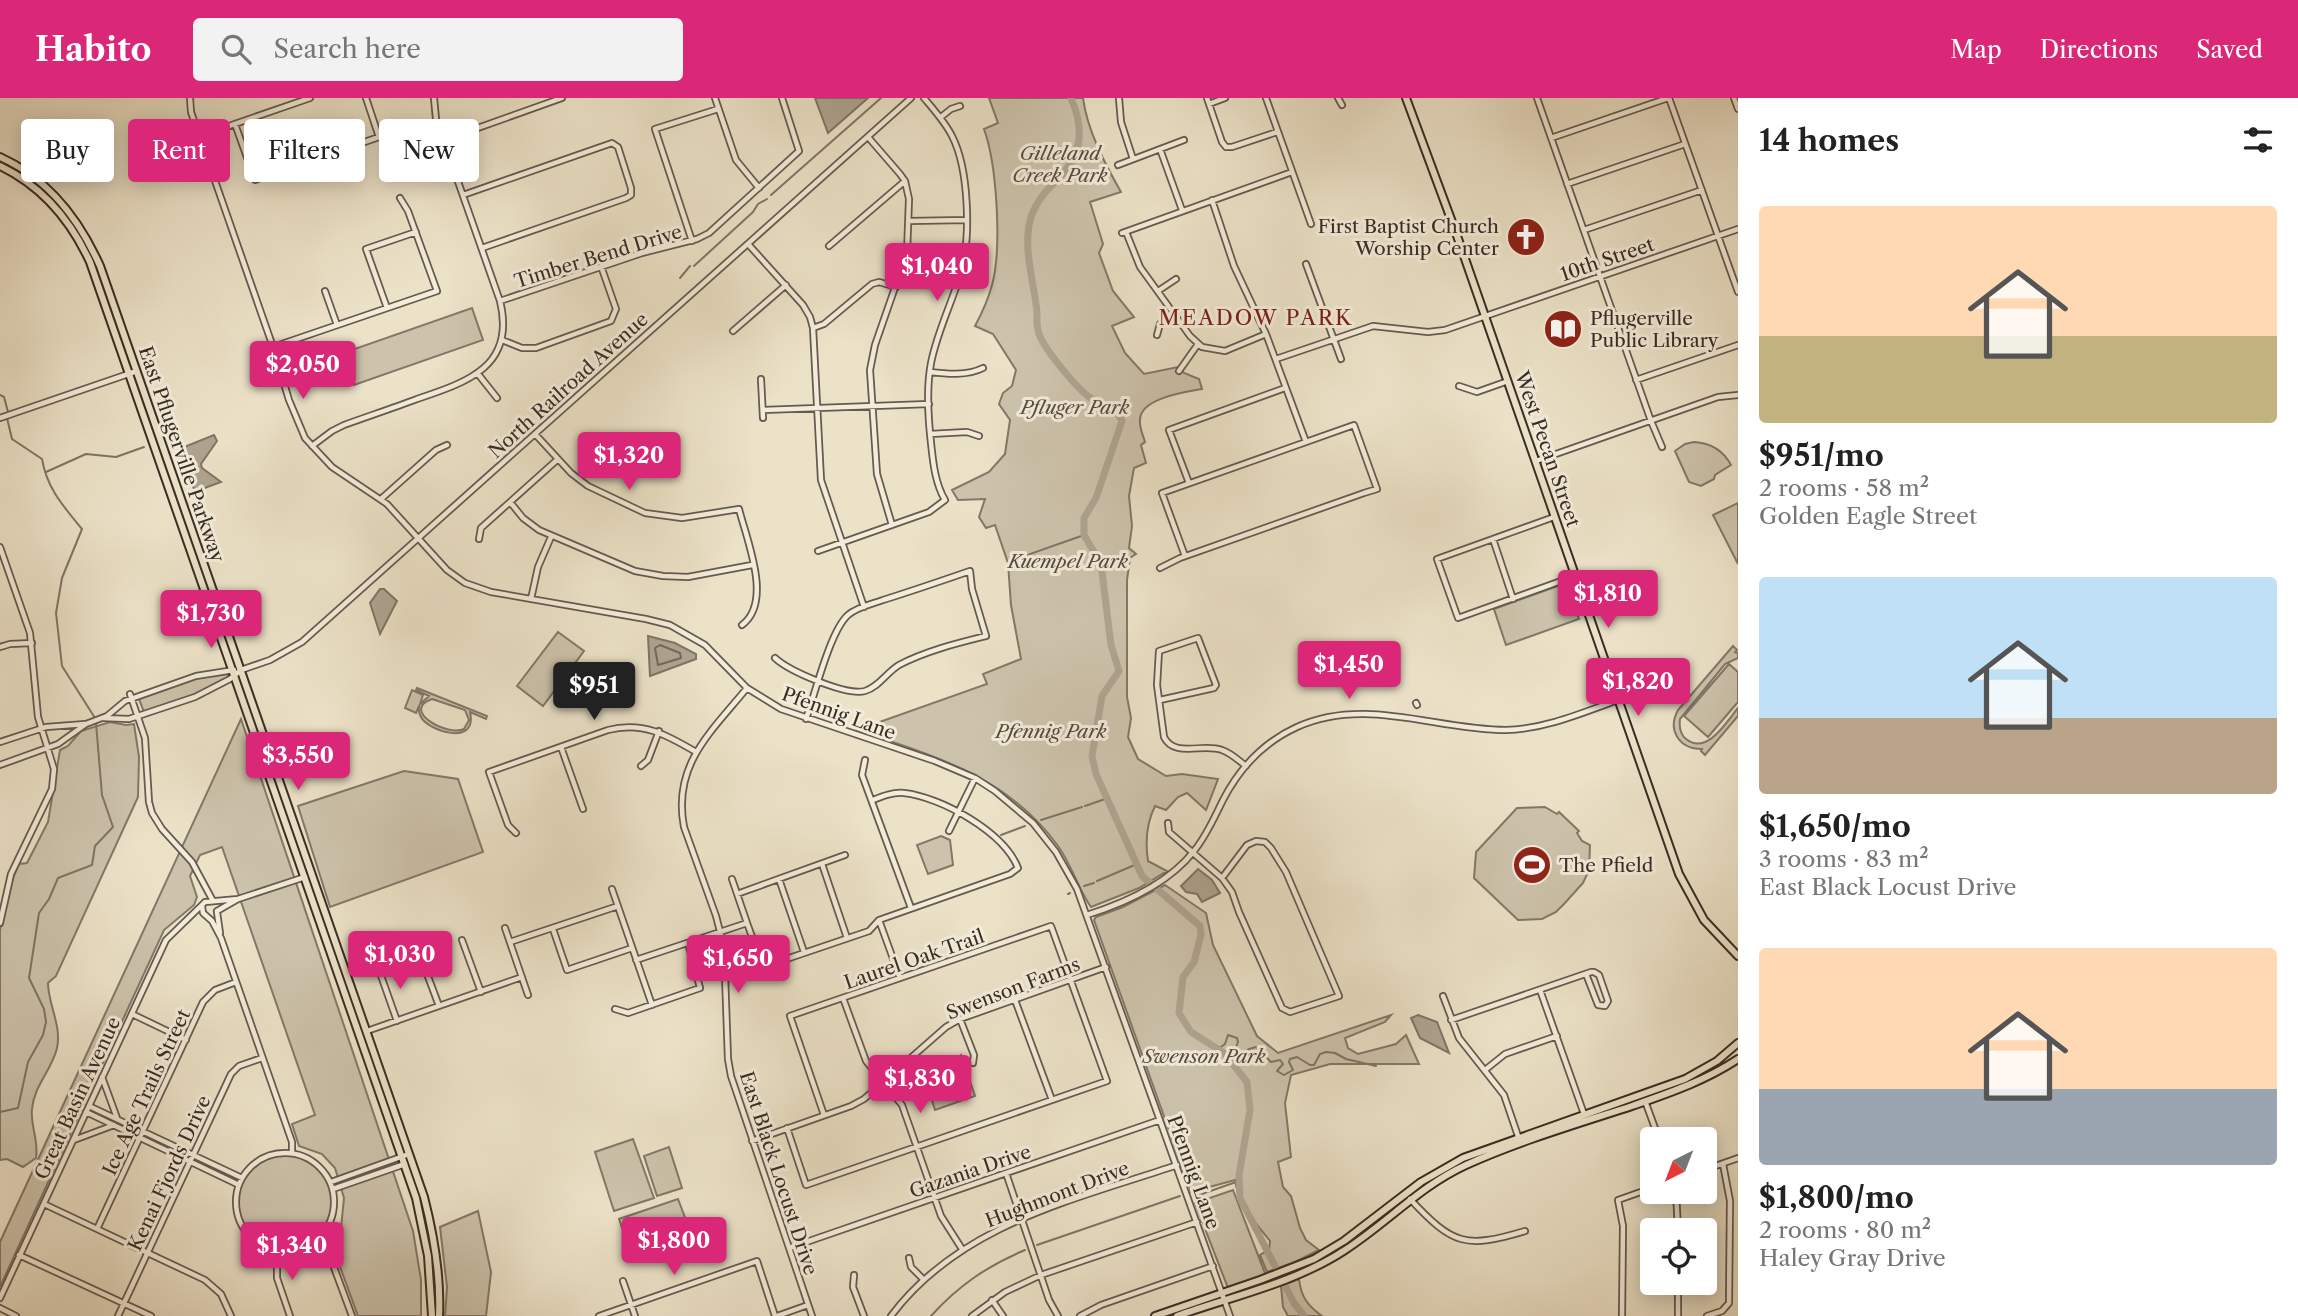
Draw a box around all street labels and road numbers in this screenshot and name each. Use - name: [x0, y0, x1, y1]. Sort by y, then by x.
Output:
- street label: Timber Bend Drive: [512, 220, 685, 293]
- street label: 10th Street: [1557, 233, 1657, 286]
- street label: North Railroad Avenue: [484, 308, 653, 463]
- street label: East Pflugerville Parkway: [134, 343, 229, 566]
- street label: West Pecan Street: [1510, 367, 1585, 530]
- street label: Pfennig Lane: [779, 682, 899, 745]
- street label: Laurel Oak Trail: [841, 925, 988, 994]
- street label: Swenson Farms: [943, 952, 1083, 1025]
- street label: Ice Age Trails Street: [98, 1005, 195, 1179]
- street label: Great Basin Avenue: [30, 1013, 125, 1183]
- street label: East Black Locust Drive: [735, 1069, 822, 1278]
- street label: Kenai Fjords Drive: [123, 1092, 216, 1255]
- street label: Pfennig Lane: [1162, 1112, 1225, 1232]
- street label: Gazania Drive: [906, 1140, 1034, 1203]
- street label: Hughmont Drive: [982, 1156, 1132, 1232]

